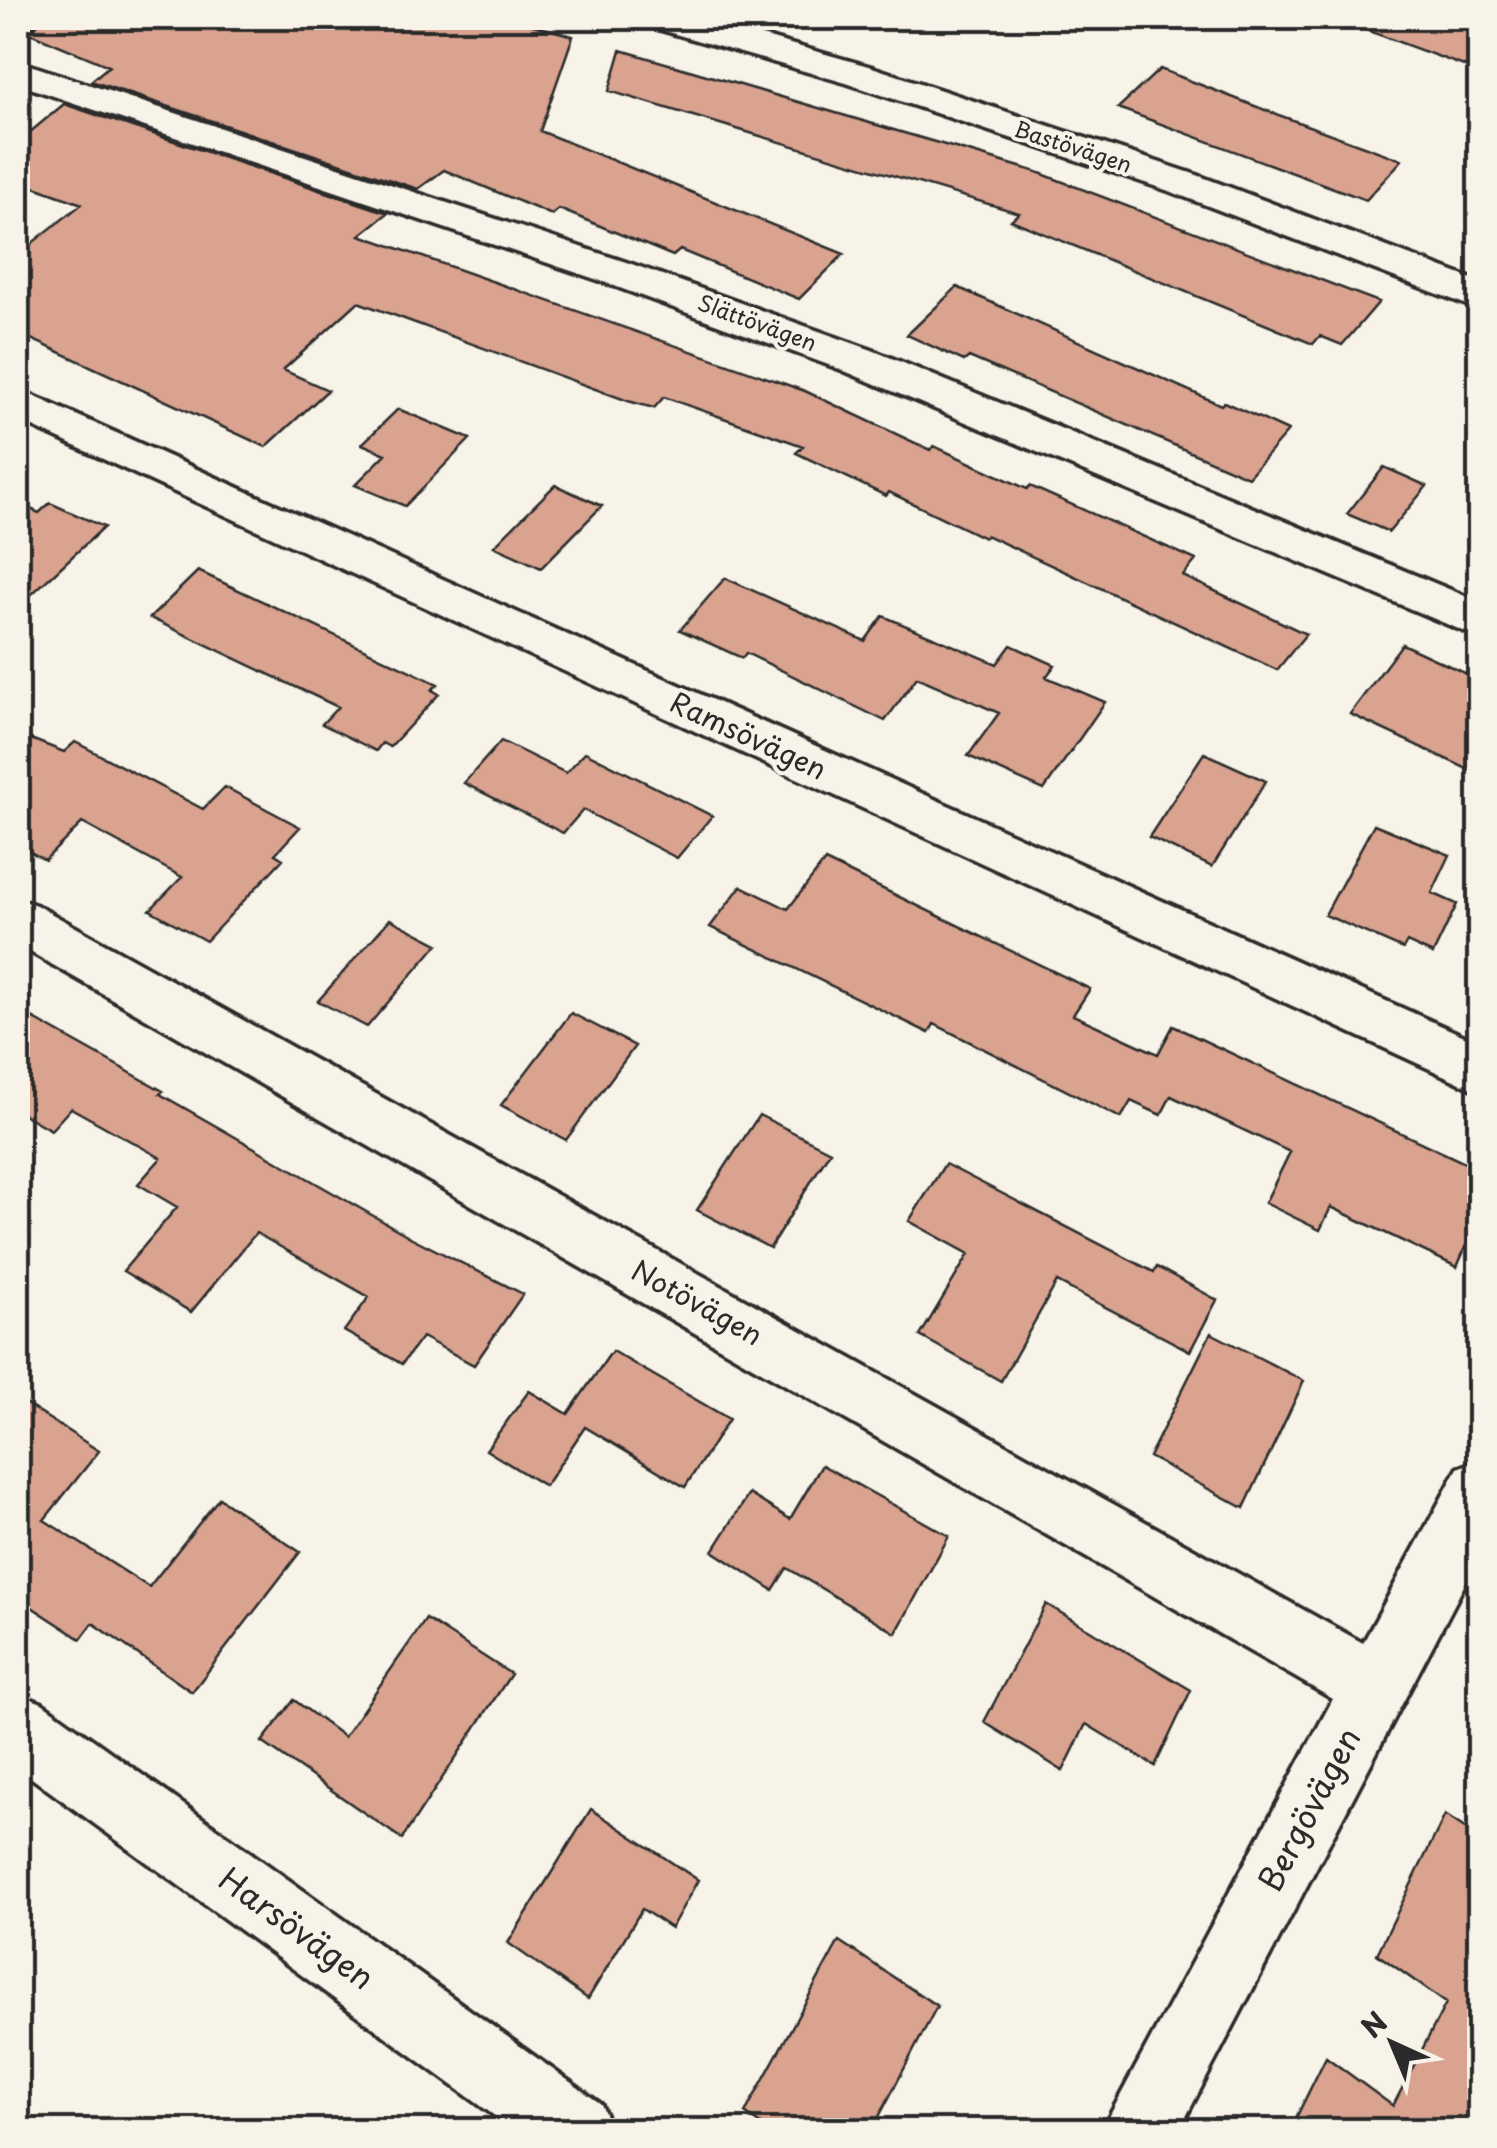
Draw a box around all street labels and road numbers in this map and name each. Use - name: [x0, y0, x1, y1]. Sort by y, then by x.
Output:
- street label: Bastövägen: [1011, 111, 1136, 180]
- street label: Slättövägen: [694, 285, 822, 358]
- street label: Ramsövägen: [663, 680, 834, 790]
- street label: Notövägen: [624, 1248, 771, 1355]
- street label: Bergövägen: [1245, 1719, 1372, 1899]
- street label: Harsövägen: [210, 1855, 385, 2000]

